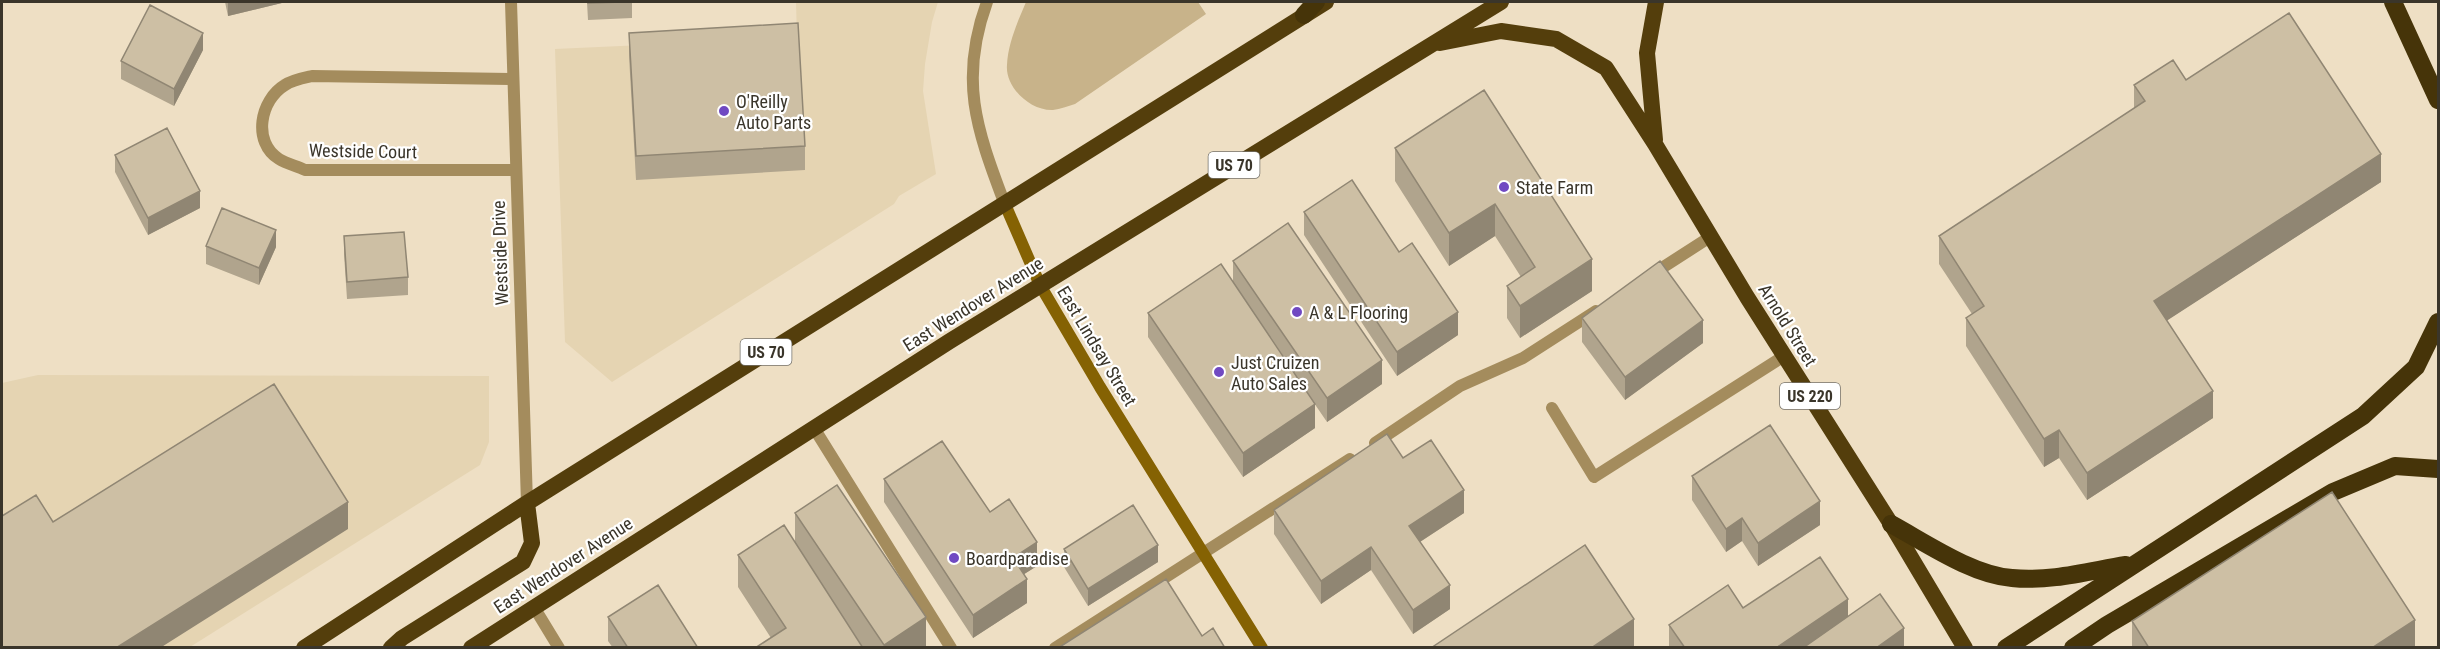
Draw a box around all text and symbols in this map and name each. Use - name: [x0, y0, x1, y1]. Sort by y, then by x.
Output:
- place label: O'Reilly Auto Parts: [736, 91, 811, 133]
- marker: O'Reilly Auto Parts: [717, 104, 731, 118]
- street label: Westside Court: [309, 140, 417, 162]
- road number: US 70: [1208, 152, 1260, 178]
- place label: State Farm: [1516, 177, 1593, 198]
- marker: State Farm: [1497, 180, 1511, 194]
- street label: Westside Drive: [488, 200, 512, 306]
- street label: East Wendover Avenue: [899, 252, 1047, 356]
- street label: Arnold Street: [1754, 280, 1822, 370]
- street label: East Lindsay Street: [1053, 282, 1141, 410]
- place label: A & L Flooring: [1309, 302, 1408, 323]
- marker: A & L Flooring: [1290, 305, 1304, 319]
- road number: US 70: [740, 339, 792, 365]
- place label: Just Cruizen Auto Sales: [1231, 352, 1320, 394]
- marker: Just Cruizen Auto Sales: [1212, 365, 1226, 379]
- road number: US 220: [1780, 383, 1840, 409]
- street label: East Wendover Avenue: [490, 512, 636, 618]
- place label: Boardparadise: [966, 548, 1069, 569]
- marker: Boardparadise: [947, 551, 961, 565]

